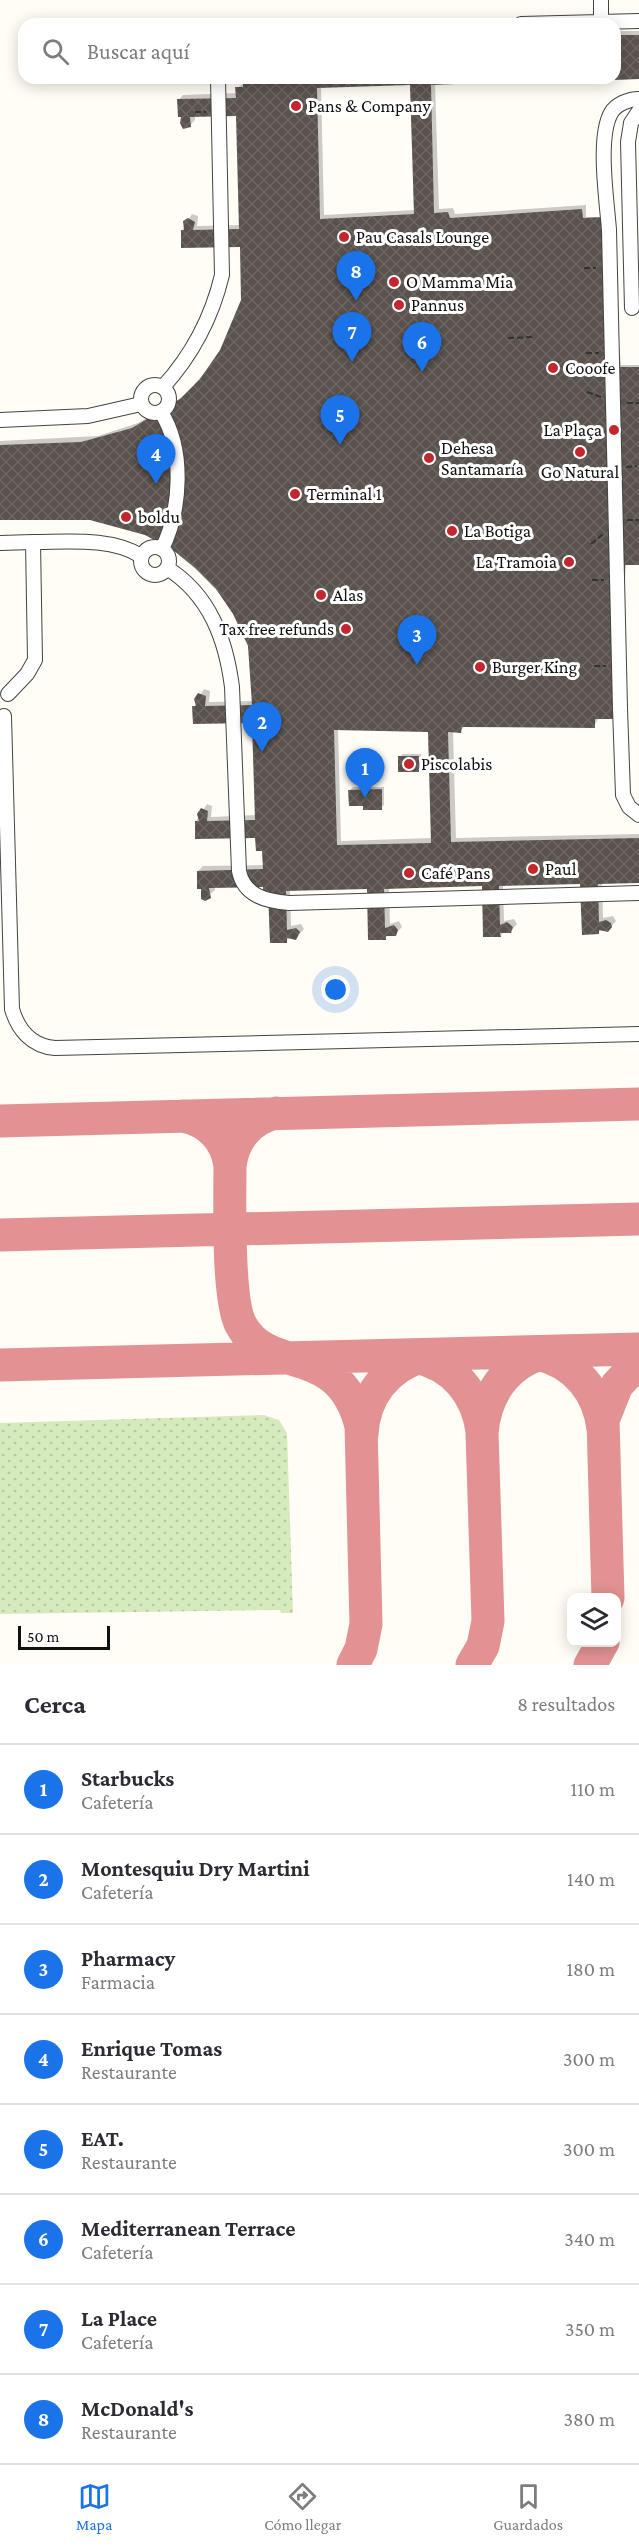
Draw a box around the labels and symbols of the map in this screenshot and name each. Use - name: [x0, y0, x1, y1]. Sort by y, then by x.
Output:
- place label: Pans & Company: [308, 96, 431, 116]
- marker: Pans & Company: [289, 99, 303, 113]
- place label: Pau Casals Lounge: [356, 227, 489, 247]
- marker: Pau Casals Lounge: [337, 230, 351, 244]
- pin: 8: [336, 252, 376, 301]
- place label: O Mamma Mia: [406, 272, 513, 292]
- marker: O Mamma Mia: [387, 275, 401, 289]
- place label: Pannus: [411, 295, 464, 315]
- marker: Pannus: [392, 298, 406, 312]
- pin: 7: [332, 312, 372, 362]
- pin: 6: [402, 322, 442, 372]
- place label: Cooofe: [565, 358, 616, 378]
- marker: Cooofe: [546, 361, 560, 375]
- pin: 5: [320, 396, 360, 445]
- place label: La Plaça: [543, 420, 602, 440]
- marker: La Plaça: [607, 423, 621, 437]
- pin: 4: [136, 434, 176, 484]
- place label: Dehesa Santamaría: [441, 438, 524, 479]
- marker: Go Natural: [573, 445, 587, 459]
- marker: Dehesa Santamaría: [422, 451, 436, 465]
- place label: Go Natural: [541, 462, 619, 482]
- place label: Terminal 1: [307, 484, 382, 504]
- marker: Terminal 1: [288, 487, 302, 501]
- place label: boldu: [138, 507, 180, 527]
- marker: boldu: [119, 510, 133, 524]
- place label: La Botiga: [464, 521, 531, 541]
- marker: La Botiga: [445, 524, 459, 538]
- place label: La Tramoia: [476, 552, 557, 572]
- marker: La Tramoia: [562, 555, 576, 569]
- place label: Alas: [333, 585, 363, 605]
- marker: Alas: [314, 588, 328, 602]
- pin: 3: [398, 616, 436, 665]
- place label: Tax free refunds: [219, 619, 334, 639]
- marker: Tax free refunds: [339, 622, 353, 636]
- place label: Burger King: [492, 657, 577, 677]
- marker: Burger King: [473, 660, 487, 674]
- pin: 2: [242, 702, 282, 752]
- pin: 1: [346, 748, 385, 798]
- place label: Piscolabis: [421, 754, 492, 774]
- marker: Piscolabis: [402, 757, 416, 771]
- place label: Paul: [545, 859, 577, 879]
- marker: Paul: [526, 862, 540, 876]
- place label: Café Pans: [421, 863, 490, 883]
- marker: Café Pans: [402, 866, 416, 880]
- your location: [321, 975, 350, 1004]
- scale bar: [18, 1623, 110, 1650]

